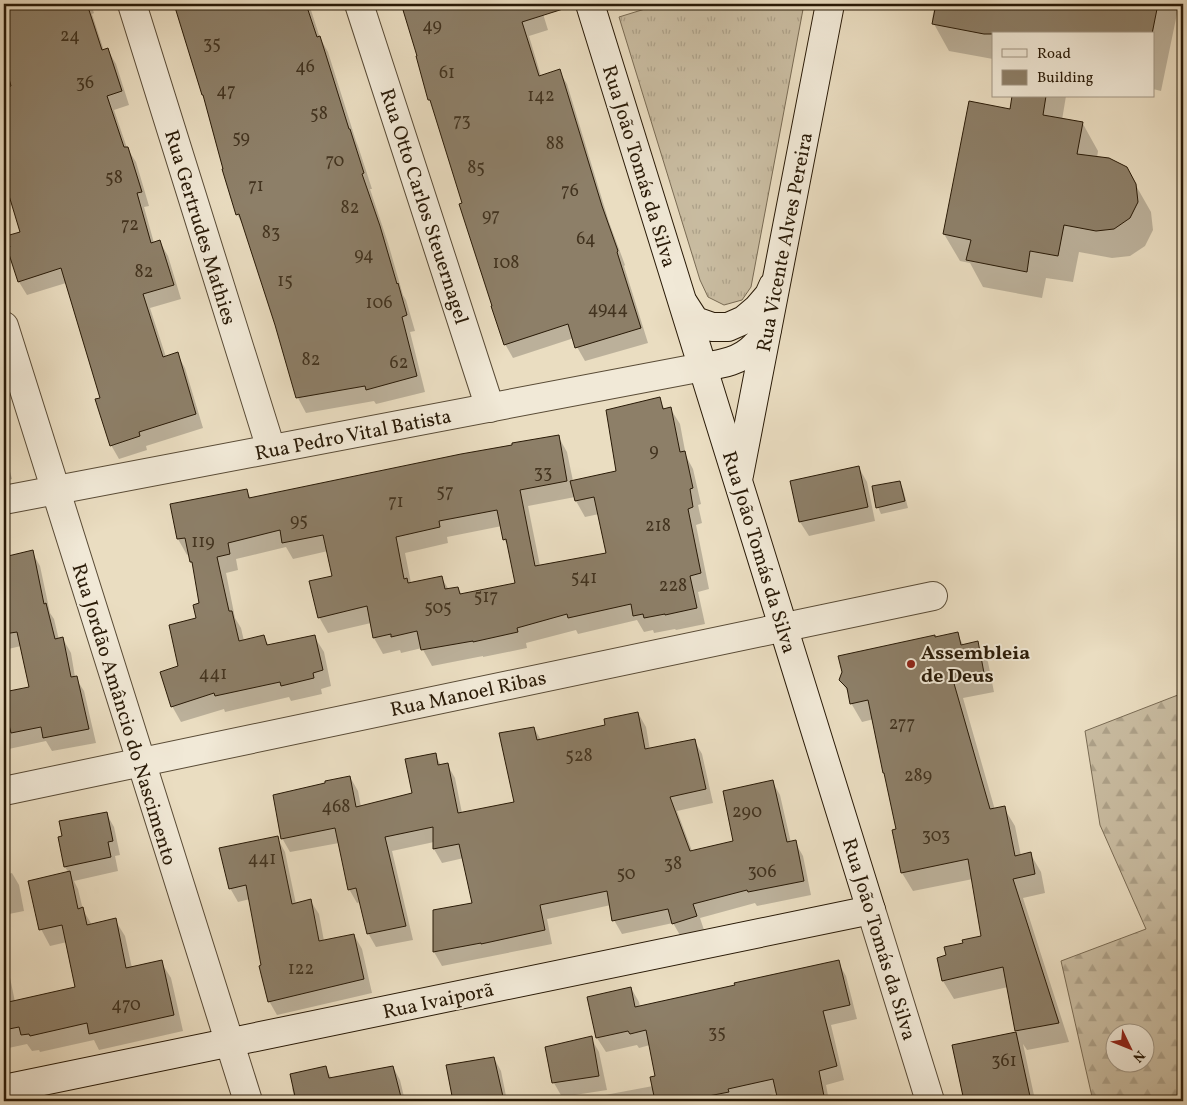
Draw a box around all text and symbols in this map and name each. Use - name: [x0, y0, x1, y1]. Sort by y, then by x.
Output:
- house number: 49: [422, 14, 442, 39]
- house number: 24: [60, 24, 80, 49]
- house number: 35: [203, 32, 221, 57]
- legend: [992, 32, 1154, 98]
- text: Road: [1037, 44, 1071, 65]
- house number: 46: [295, 55, 315, 80]
- house number: 61: [439, 61, 455, 86]
- street label: Rua João Tomás da Silva: [594, 62, 682, 271]
- text: Building: [1037, 68, 1094, 89]
- house number: 36: [76, 71, 94, 96]
- house number: 47: [216, 79, 236, 104]
- house number: 142: [527, 84, 555, 109]
- street label: Rua Otto Carlos Steuernagel: [372, 85, 474, 328]
- house number: 58: [310, 102, 328, 127]
- house number: 73: [453, 109, 471, 134]
- house number: 59: [232, 126, 250, 151]
- street label: Rua Gertrudes Mathies: [156, 127, 242, 329]
- street label: Rua Vicente Alves Pereira: [751, 130, 821, 355]
- house number: 88: [546, 132, 564, 157]
- house number: 70: [326, 149, 345, 174]
- house number: 85: [467, 156, 485, 181]
- house number: 58: [105, 166, 123, 191]
- house number: 71: [248, 174, 264, 199]
- house number: 76: [561, 179, 579, 204]
- house number: 82: [341, 196, 359, 221]
- house number: 97: [482, 204, 500, 229]
- house number: 72: [121, 213, 139, 238]
- house number: 83: [262, 221, 280, 246]
- house number: 64: [576, 227, 596, 252]
- house number: 94: [354, 243, 374, 268]
- house number: 108: [493, 251, 519, 276]
- house number: 82: [135, 260, 153, 285]
- house number: 15: [277, 269, 293, 294]
- house number: 106: [365, 291, 393, 316]
- house number: 4944: [588, 297, 628, 322]
- house number: 82: [302, 348, 320, 373]
- house number: 62: [390, 351, 408, 376]
- street label: Rua Pedro Vital Batista: [253, 403, 454, 469]
- house number: 9: [649, 439, 659, 464]
- street label: Rua João Tomás da Silva: [714, 448, 802, 657]
- house number: 33: [534, 461, 552, 486]
- house number: 57: [436, 480, 454, 505]
- house number: 71: [388, 490, 404, 515]
- house number: 95: [290, 509, 308, 534]
- house number: 218: [645, 514, 671, 539]
- house number: 119: [191, 530, 215, 555]
- street label: Rua Jordão Amâncio do Nascimento: [64, 560, 182, 869]
- house number: 541: [571, 566, 597, 591]
- house number: 228: [659, 574, 687, 599]
- house number: 517: [474, 585, 498, 610]
- house number: 505: [424, 596, 452, 621]
- place label: Assembleia de Deus: [921, 640, 1030, 691]
- marker: Assembleia de Deus: [905, 658, 917, 670]
- house number: 441: [199, 662, 227, 687]
- street label: Rua Manoel Ribas: [388, 665, 549, 725]
- house number: 277: [889, 712, 915, 737]
- house number: 528: [565, 744, 593, 769]
- house number: 289: [904, 764, 932, 789]
- house number: 468: [322, 795, 350, 820]
- house number: 290: [732, 800, 762, 825]
- house number: 303: [922, 824, 950, 849]
- street label: Rua João Tomás da Silva: [834, 835, 922, 1044]
- house number: 441: [248, 847, 276, 872]
- house number: 38: [664, 852, 682, 877]
- house number: 306: [747, 860, 777, 885]
- house number: 50: [616, 862, 636, 887]
- house number: 122: [288, 957, 314, 982]
- street label: Rua Ivaiporã: [380, 977, 497, 1027]
- house number: 470: [111, 993, 141, 1018]
- house number: 35: [708, 1021, 726, 1046]
- north arrow: [1104, 1022, 1154, 1072]
- text: N: [1128, 1046, 1149, 1066]
- house number: 361: [991, 1049, 1017, 1074]

